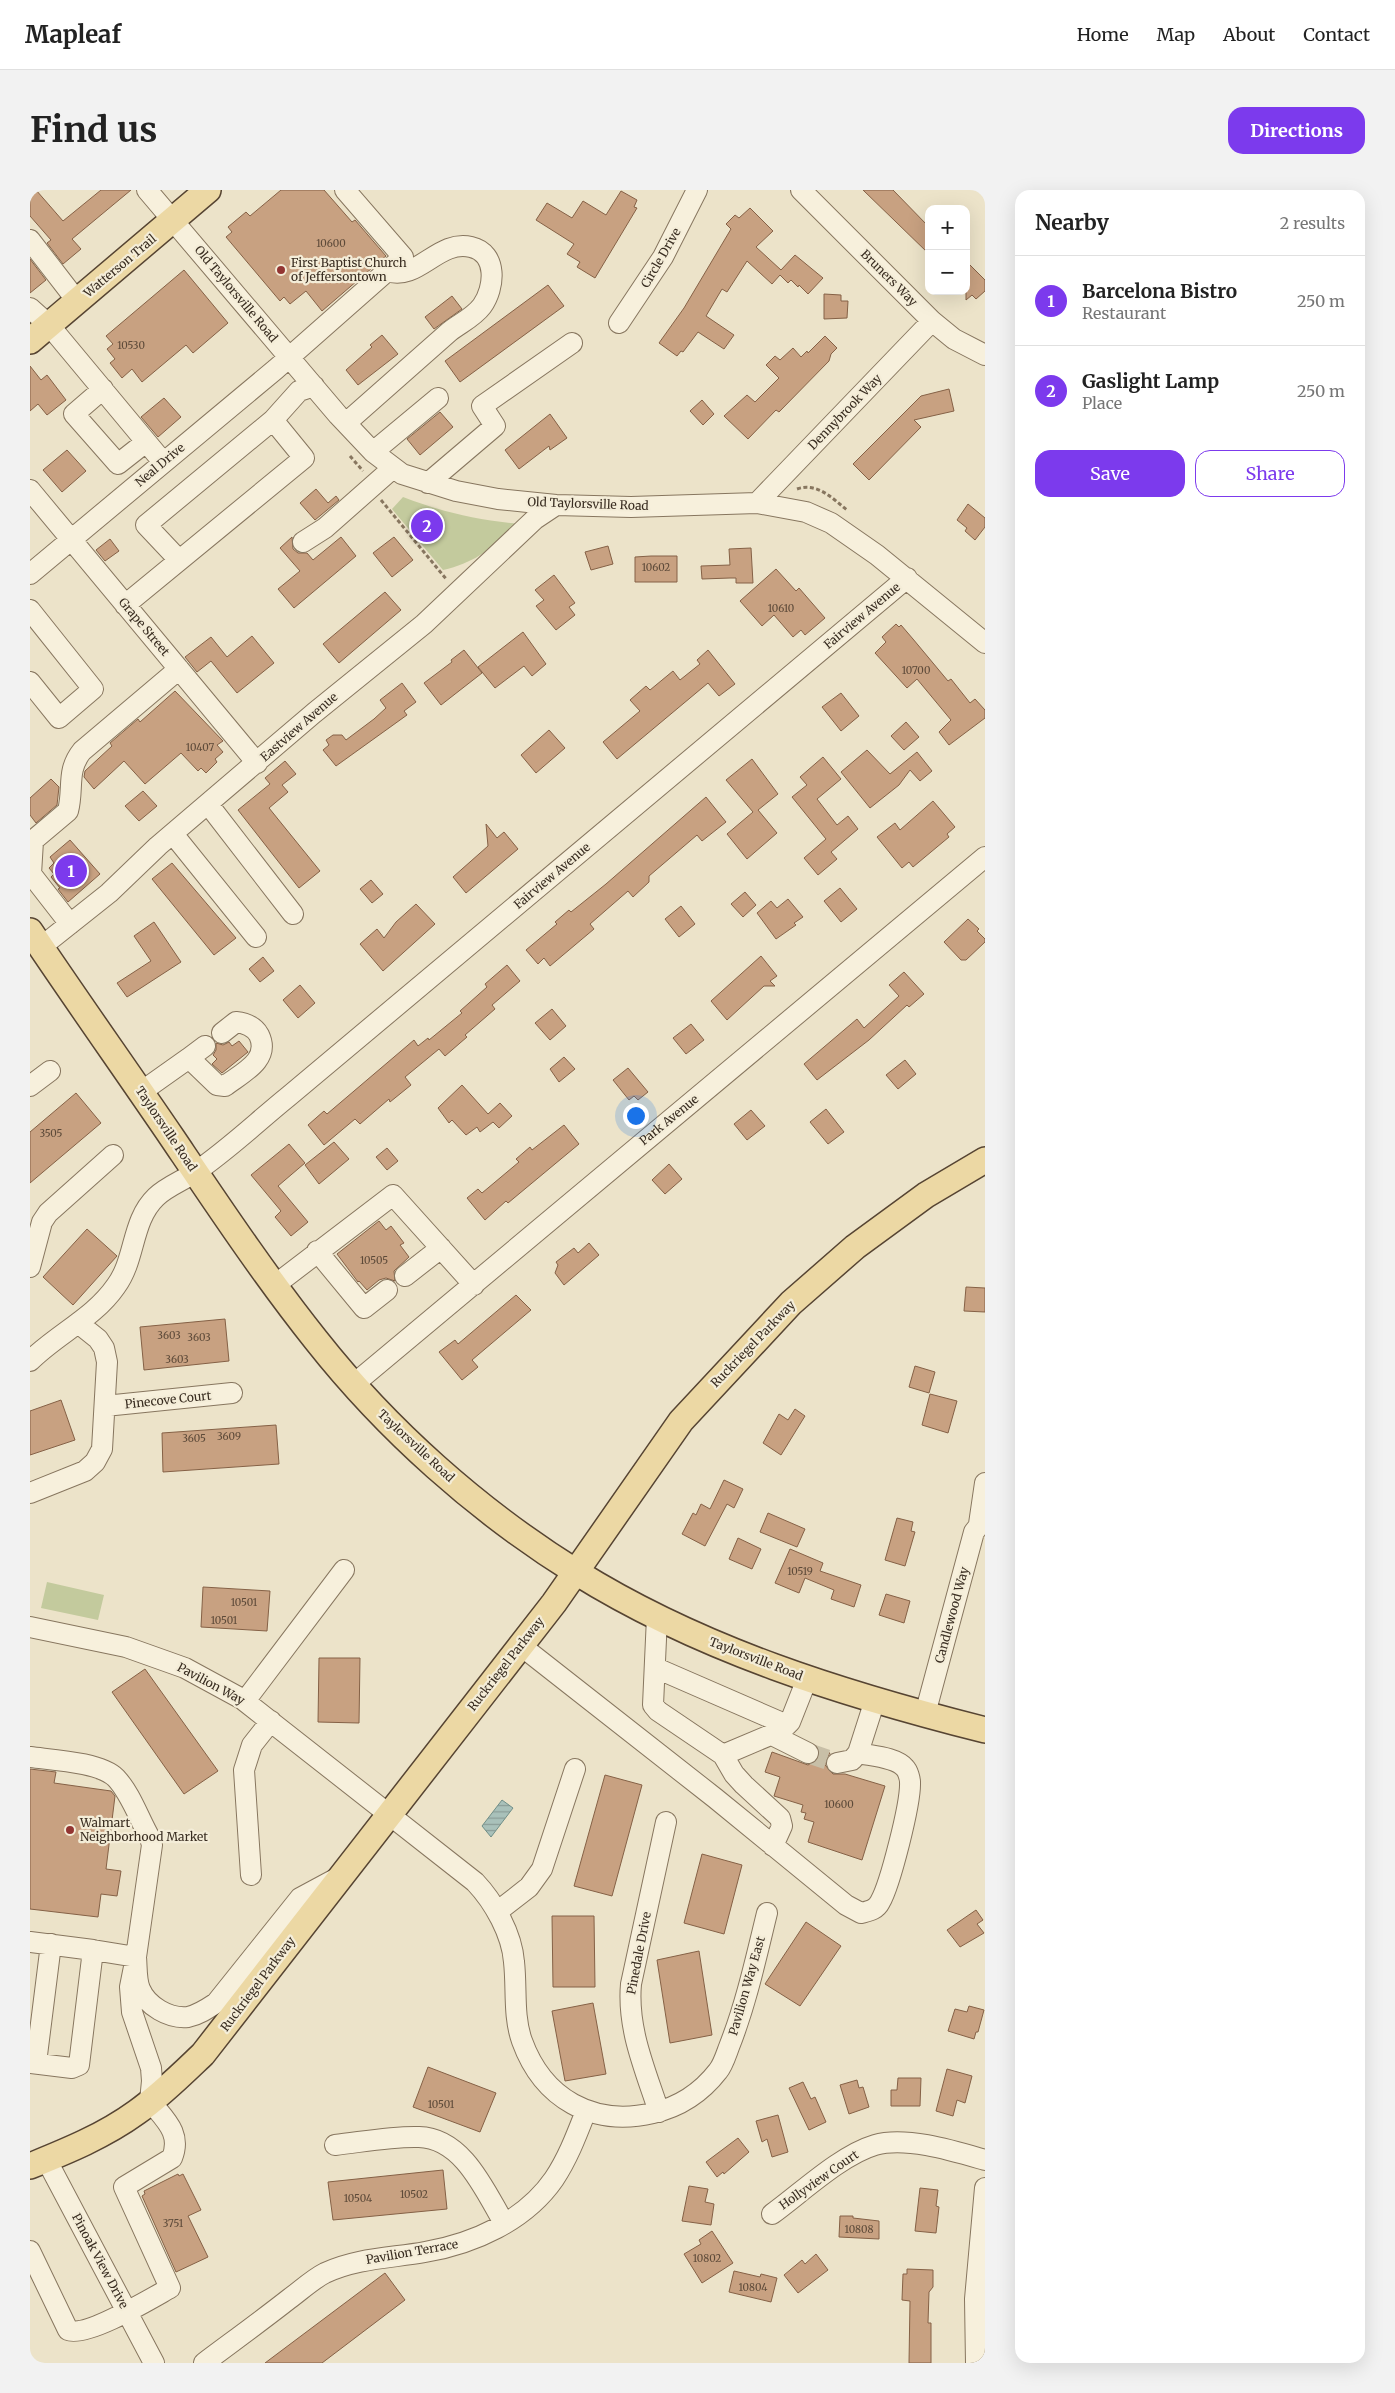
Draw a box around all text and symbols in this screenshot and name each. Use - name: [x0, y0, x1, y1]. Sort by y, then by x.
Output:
- text: Mapleaf: [25, 19, 121, 50]
- text: Home: [1077, 23, 1129, 46]
- text: Map: [1157, 23, 1195, 46]
- text: About: [1223, 23, 1275, 46]
- text: Contact: [1303, 23, 1370, 46]
- button: Directions: [1228, 107, 1365, 154]
- text: Find us: [30, 108, 157, 152]
- map controls: [925, 205, 970, 295]
- button: +: [925, 205, 970, 250]
- text: Nearby: [1035, 209, 1109, 236]
- text: 2 results: [1280, 213, 1345, 233]
- street label: Circle Drive: [637, 225, 684, 290]
- street label: Watterson Trail: [80, 231, 159, 301]
- house number: 10600: [316, 237, 346, 250]
- street label: Old Taylorsville Road: [192, 242, 281, 345]
- street label: Bruners Way: [858, 246, 921, 309]
- button: −: [925, 250, 970, 295]
- place label: First Baptist Church of Jeffersontown: [291, 255, 407, 284]
- marker: First Baptist Church of Jeffersontown: [275, 264, 287, 276]
- text: Barcelona Bistro: [1082, 279, 1237, 303]
- text: 1: [1047, 291, 1055, 311]
- text: 250 m: [1297, 291, 1345, 311]
- text: Restaurant: [1082, 303, 1166, 323]
- house number: 10530: [117, 339, 145, 352]
- text: Gaslight Lamp: [1082, 369, 1219, 393]
- street label: Dennybrook Way: [805, 371, 885, 453]
- text: 2: [1046, 381, 1056, 401]
- text: 250 m: [1297, 381, 1345, 401]
- text: Place: [1082, 393, 1122, 413]
- street label: Neal Drive: [132, 440, 187, 490]
- button: Save: [1035, 450, 1185, 497]
- button: Share: [1195, 450, 1345, 497]
- street label: Old Taylorsville Road: [527, 494, 649, 513]
- pin: 2: [411, 507, 443, 545]
- house number: 10602: [642, 561, 670, 574]
- street label: Fairview Avenue: [820, 579, 903, 652]
- street label: Grape Street: [116, 595, 173, 659]
- house number: 10610: [768, 602, 794, 615]
- house number: 10700: [902, 664, 930, 677]
- street label: Eastview Avenue: [257, 689, 340, 764]
- house number: 10407: [186, 741, 214, 754]
- street label: Fairview Avenue: [510, 839, 593, 912]
- pin: 1: [55, 852, 87, 890]
- street label: Taylorsville Road: [132, 1083, 200, 1174]
- street label: Park Avenue: [636, 1091, 701, 1148]
- your location: [623, 1103, 649, 1129]
- house number: 3505: [40, 1127, 63, 1140]
- house number: 10505: [360, 1254, 388, 1267]
- street label: Ruckriegel Parkway: [707, 1297, 798, 1390]
- house number: 3603: [157, 1329, 181, 1342]
- house number: 3603: [187, 1331, 211, 1344]
- house number: 3603: [165, 1353, 189, 1366]
- street label: Pinecove Court: [124, 1387, 212, 1412]
- street label: Taylorsville Road: [375, 1406, 458, 1485]
- house number: 3609: [217, 1430, 241, 1443]
- house number: 3605: [182, 1432, 206, 1445]
- house number: 10519: [787, 1565, 813, 1578]
- street label: Candlewood Way: [931, 1565, 972, 1665]
- house number: 10501: [231, 1596, 258, 1609]
- house number: 10501: [211, 1614, 238, 1627]
- street label: Ruckriegel Parkway: [464, 1614, 547, 1714]
- street label: Taylorsville Road: [707, 1634, 805, 1683]
- street label: Pavilion Way: [175, 1659, 248, 1708]
- house number: 10600: [824, 1798, 854, 1811]
- place label: Walmart Neighborhood Market: [79, 1815, 208, 1844]
- marker: Walmart Neighborhood Market: [64, 1824, 76, 1836]
- street label: Pinedale Drive: [623, 1910, 654, 1995]
- street label: Ruckriegel Parkway: [217, 1933, 298, 2034]
- street label: Pavilion Way East: [725, 1934, 768, 2037]
- house number: 10501: [428, 2098, 455, 2111]
- street label: Hollyview Court: [776, 2147, 861, 2212]
- house number: 10502: [400, 2188, 428, 2201]
- house number: 10504: [344, 2192, 372, 2205]
- street label: Pinoak View Drive: [69, 2211, 132, 2311]
- house number: 3751: [163, 2217, 184, 2230]
- house number: 10808: [845, 2223, 873, 2236]
- street label: Pavilion Terrace: [365, 2236, 459, 2267]
- house number: 10802: [693, 2252, 721, 2265]
- house number: 10804: [739, 2281, 767, 2294]

